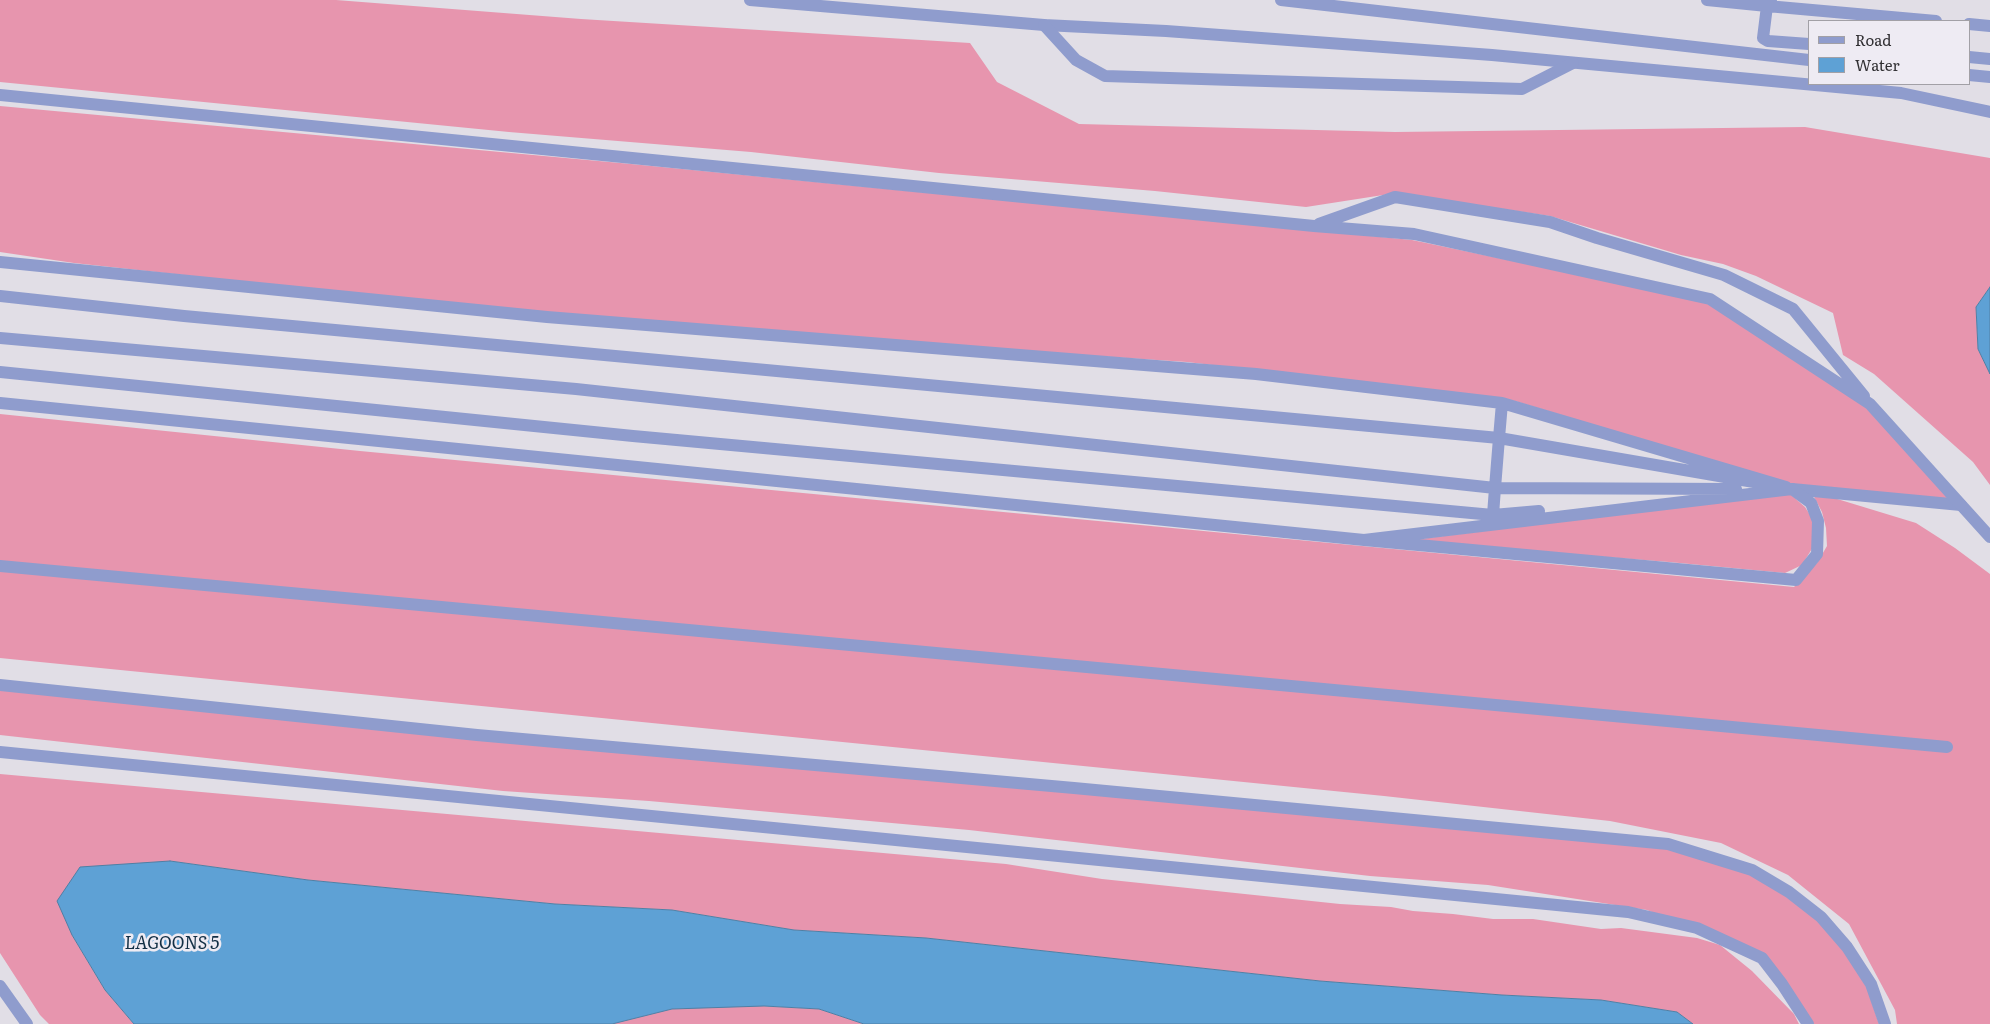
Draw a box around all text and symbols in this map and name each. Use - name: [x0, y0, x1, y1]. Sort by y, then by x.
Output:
- legend: [1808, 20, 1970, 85]
- text: Road: [1855, 28, 1891, 51]
- text: Water: [1855, 53, 1900, 76]
- water label: LAGOONS 5: [125, 933, 219, 955]

